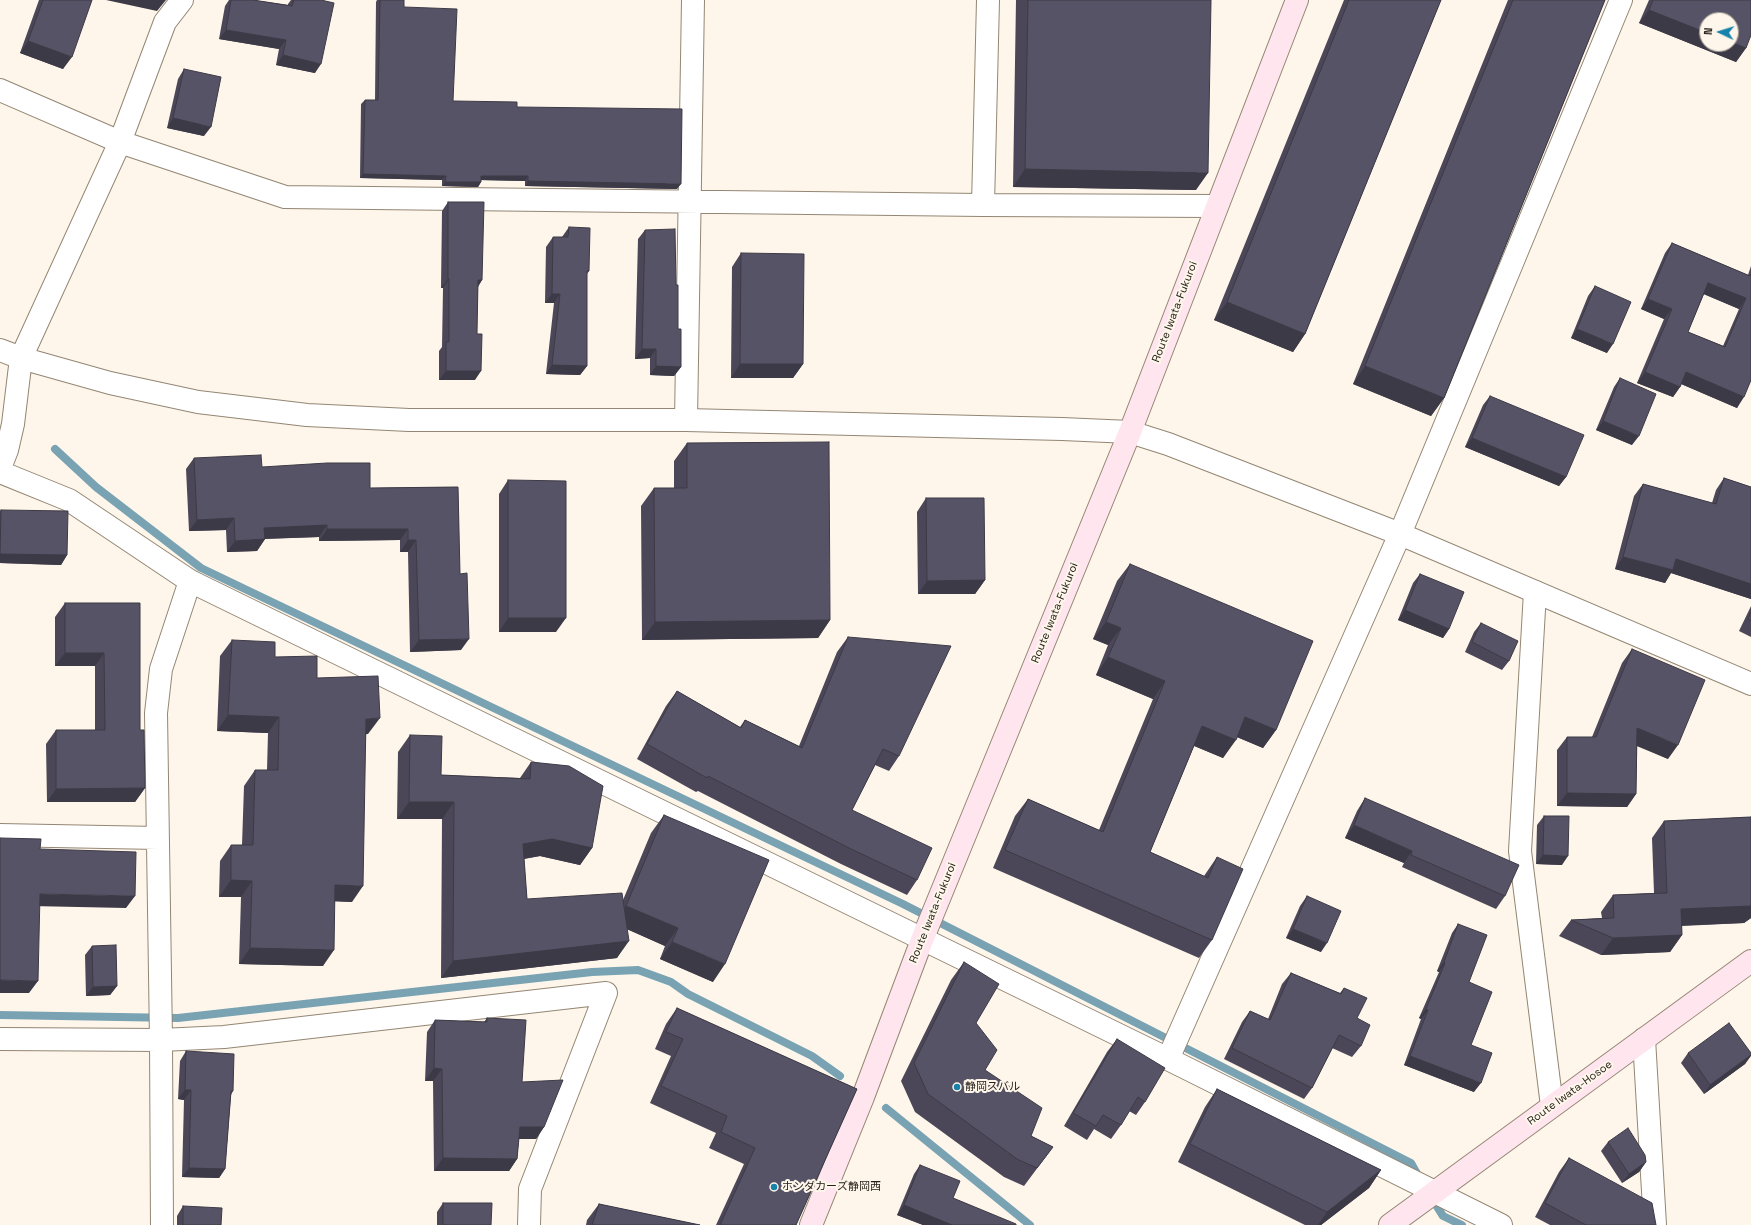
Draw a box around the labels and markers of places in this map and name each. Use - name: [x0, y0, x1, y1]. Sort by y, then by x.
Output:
- place label: 静岡スバル: [965, 1080, 1020, 1094]
- marker: 静岡スバル: [952, 1082, 962, 1092]
- place label: ホンダカーズ静岡西: [782, 1180, 881, 1194]
- marker: ホンダカーズ静岡西: [769, 1182, 779, 1192]

